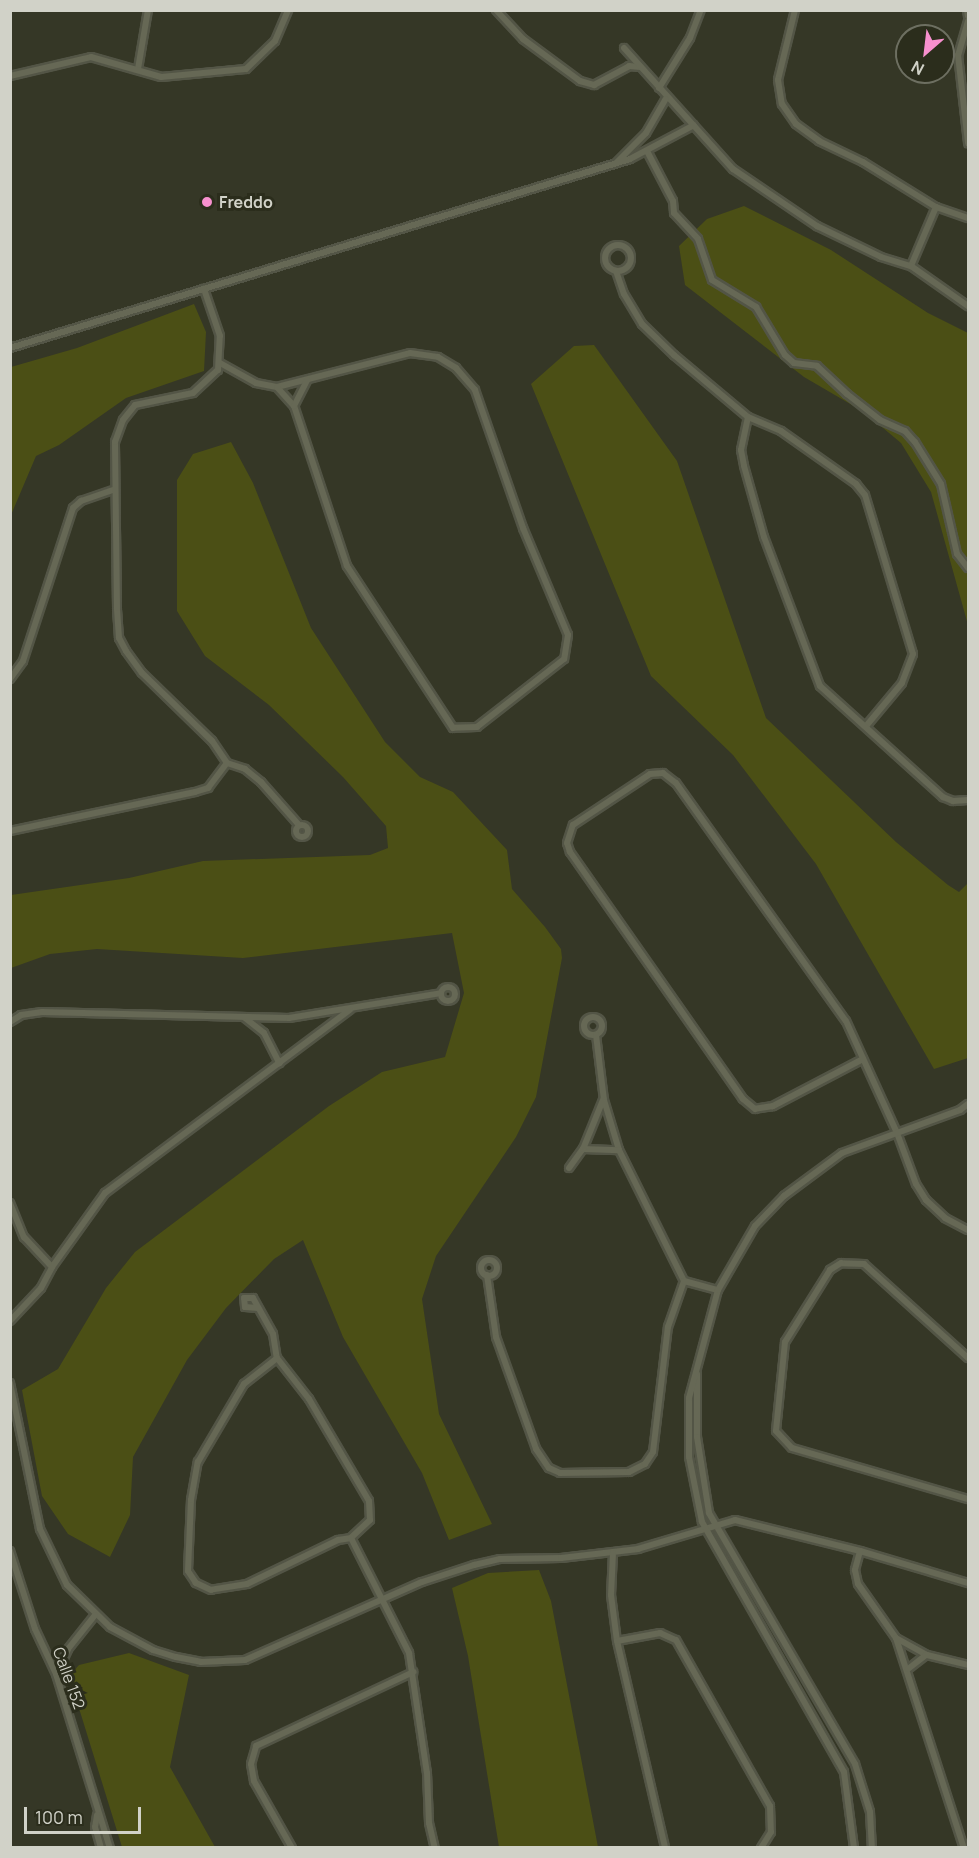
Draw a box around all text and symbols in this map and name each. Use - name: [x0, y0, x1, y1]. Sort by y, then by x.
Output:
- north arrow: [895, 24, 955, 84]
- text: N: [907, 56, 928, 81]
- place label: Freddo: [219, 192, 273, 212]
- marker: Freddo: [200, 195, 214, 209]
- street label: Calle 152: [49, 1644, 89, 1712]
- scale bar: [27, 1795, 144, 1833]
- text: 100 m: [35, 1805, 83, 1829]

